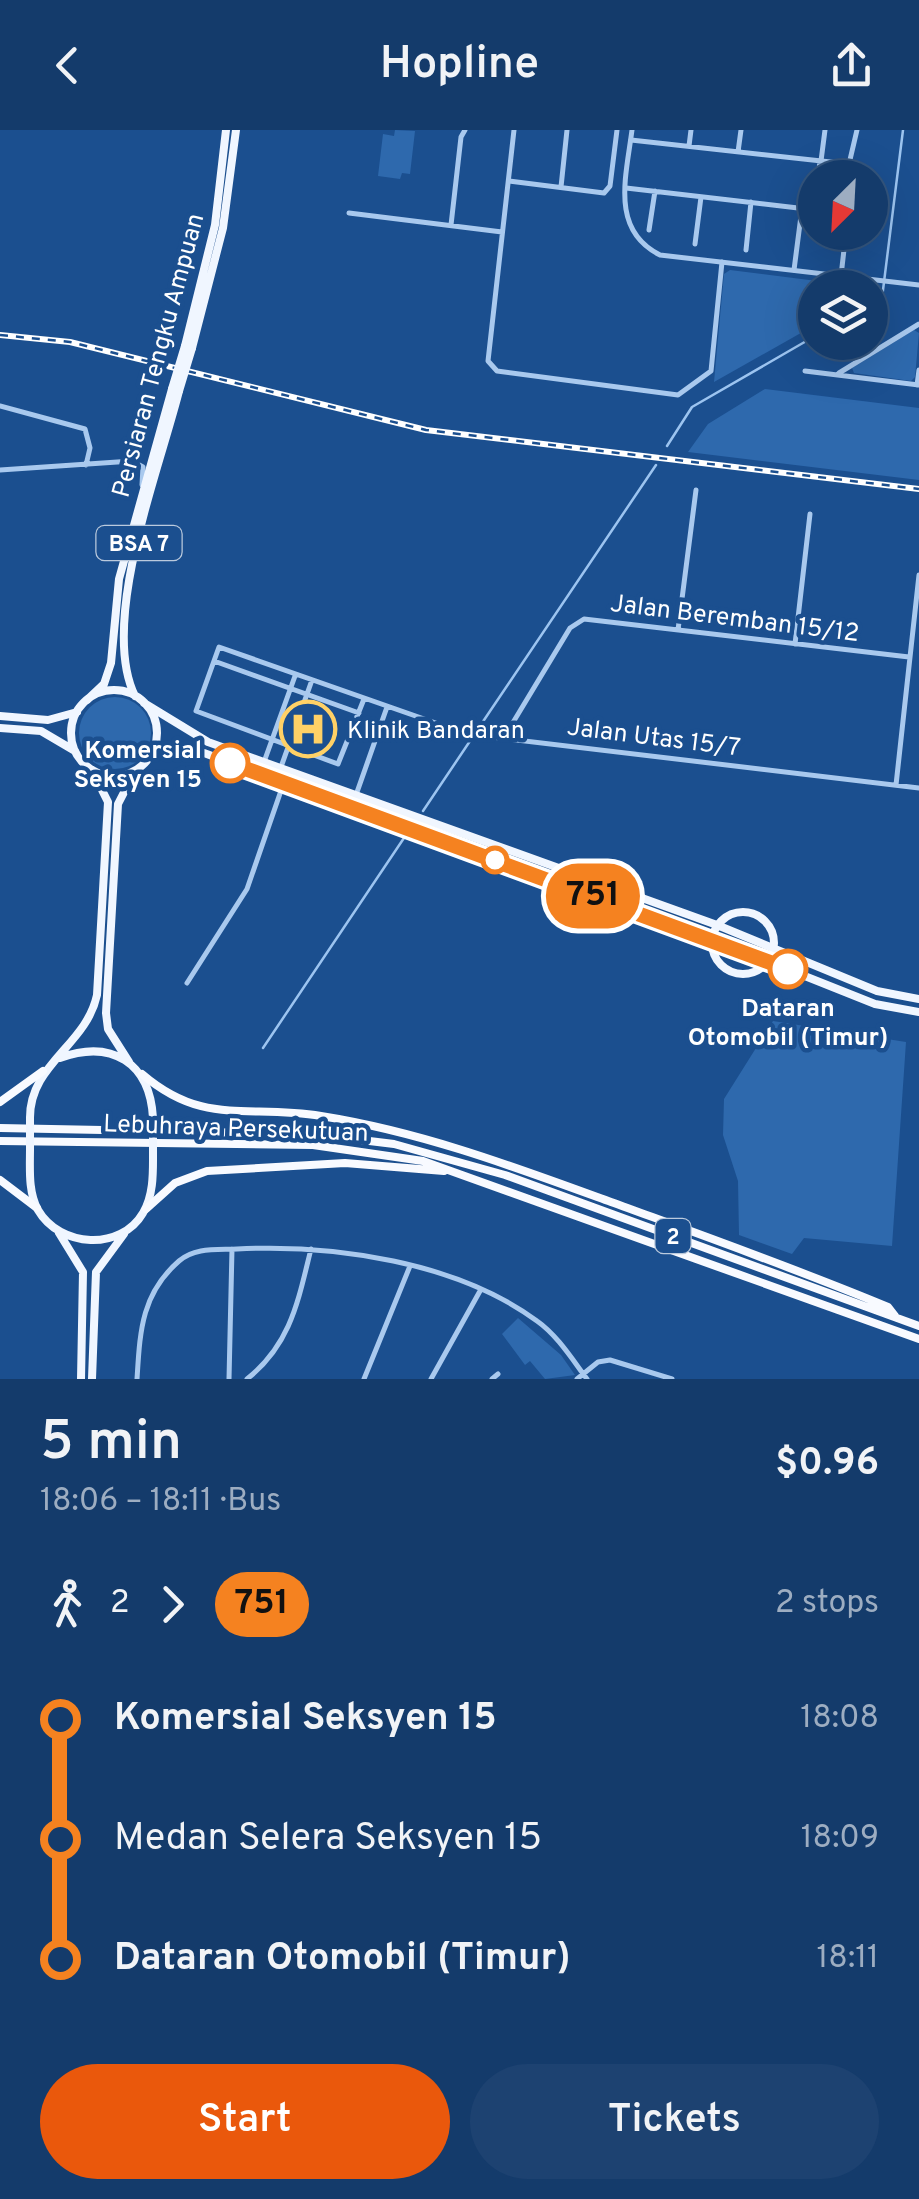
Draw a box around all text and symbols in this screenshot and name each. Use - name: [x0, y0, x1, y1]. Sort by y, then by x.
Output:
- text: Hopline: [380, 37, 539, 94]
- icon: back: [40, 38, 95, 93]
- icon: share: [824, 38, 879, 93]
- north arrow: [798, 160, 888, 250]
- map controls: [798, 160, 888, 360]
- street label: Persiaran Tengku Ampuan: [107, 210, 213, 501]
- button: layers: [798, 270, 888, 360]
- road number: BSA 7: [96, 526, 182, 560]
- street label: Jalan Beremban 15/12: [608, 589, 861, 651]
- hospital icon: Klinik Bandaran: [278, 699, 338, 759]
- street label: Jalan Utas 15/7: [565, 712, 742, 765]
- place label: Klinik Bandaran: [347, 716, 525, 748]
- place label: Komersial Seksyen 15: [74, 736, 202, 797]
- marker: Komersial Seksyen 15: [211, 744, 249, 782]
- unlabelled marker: [482, 847, 508, 873]
- line badge: 751: [536, 864, 650, 928]
- text: 751: [566, 874, 620, 918]
- marker: Dataran Otomobil (Timur): [769, 950, 807, 988]
- place label: Dataran Otomobil (Timur): [688, 994, 888, 1055]
- street label: Lebuhraya Persekutuan: [103, 1109, 369, 1151]
- road number: 2: [656, 1219, 690, 1253]
- text: 5 min: [40, 1409, 182, 1479]
- text: $0.96: [775, 1440, 879, 1489]
- text: 18:06 – 18:11 · Bus: [40, 1482, 281, 1522]
- icon: walk: [40, 1577, 95, 1632]
- icon: forward: [145, 1577, 200, 1632]
- text: 751: [235, 1582, 289, 1626]
- text: 2: [110, 1584, 130, 1624]
- text: 2 stops: [775, 1584, 879, 1624]
- text: Komersial Seksyen 15: [114, 1695, 497, 1744]
- text: 18:08: [800, 1699, 879, 1739]
- text: Medan Selera Seksyen 15: [114, 1815, 542, 1864]
- text: 18:09: [801, 1819, 879, 1859]
- text: Dataran Otomobil (Timur): [114, 1935, 571, 1984]
- text: 18:11: [816, 1939, 879, 1979]
- button: Start: [40, 2064, 450, 2179]
- button: Tickets: [470, 2064, 879, 2179]

